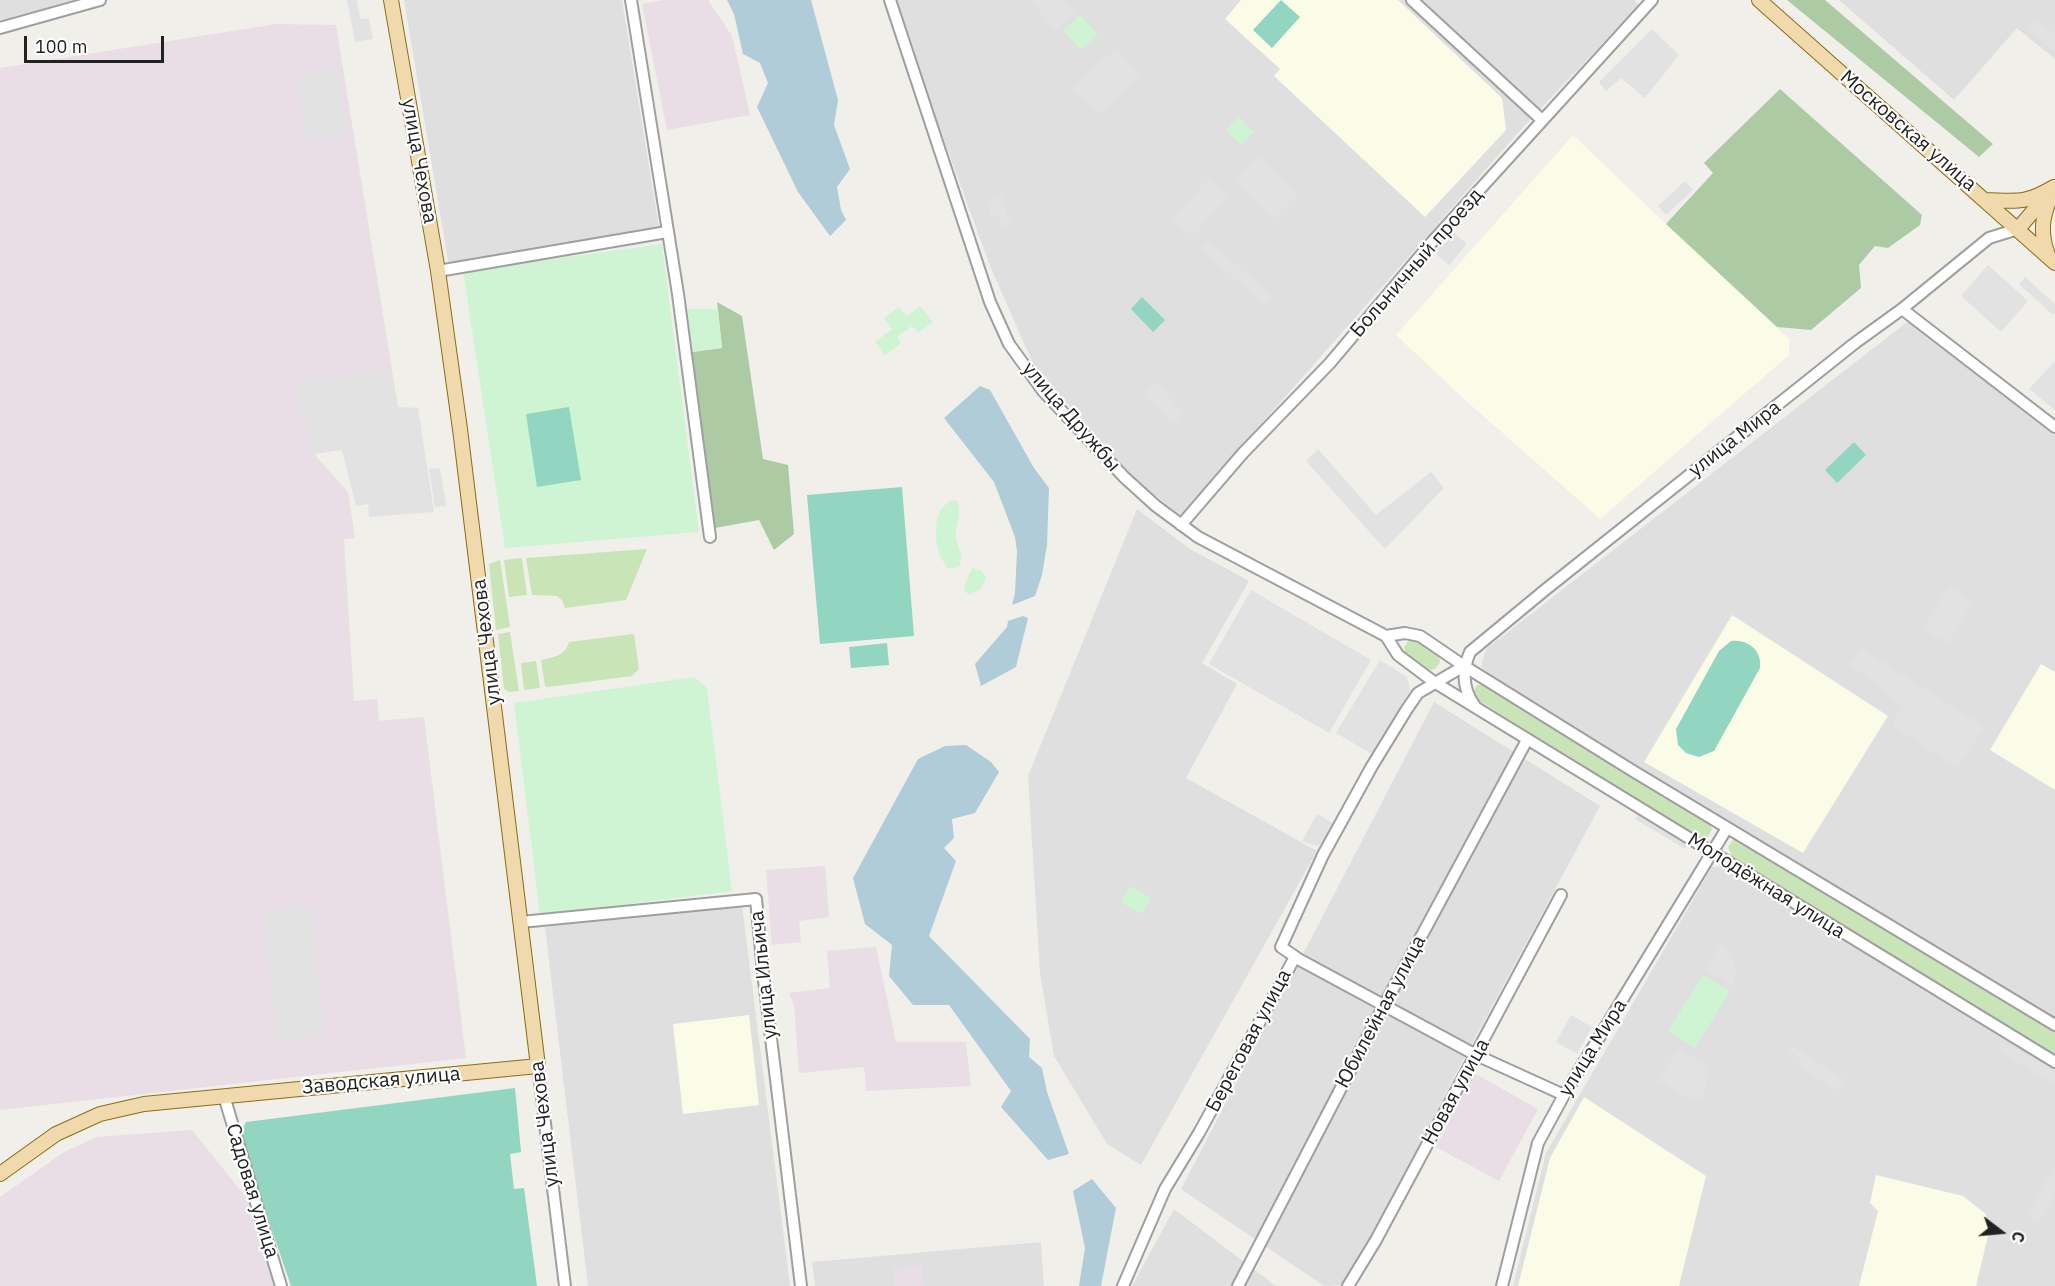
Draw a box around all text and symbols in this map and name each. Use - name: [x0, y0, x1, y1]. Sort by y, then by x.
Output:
- scale bar: [27, 24, 166, 62]
- text: 100 m: [35, 35, 87, 58]
- street label: Московская улица: [1835, 65, 1981, 197]
- street label: улица Чехова: [396, 97, 442, 225]
- street label: Больничный проезд: [1346, 184, 1488, 342]
- street label: улица Дружбы: [1017, 357, 1125, 477]
- street label: улица Мира: [1684, 396, 1786, 482]
- street label: улица Чехова: [467, 578, 507, 706]
- street label: Молодёжная улица: [1683, 828, 1849, 944]
- street label: улица Ильича: [745, 910, 783, 1040]
- street label: Юбилейная улица: [1331, 932, 1431, 1092]
- street label: Береговая улица: [1201, 965, 1297, 1117]
- street label: улица Мира: [1554, 995, 1632, 1101]
- street label: Новая улица: [1417, 1035, 1495, 1149]
- street label: улица Чехова: [525, 1060, 565, 1188]
- street label: Заводская улица: [301, 1062, 461, 1100]
- street label: Садовая улица: [220, 1121, 284, 1261]
- north arrow: [1971, 1202, 2031, 1262]
- text: С: [2007, 1229, 2029, 1245]

